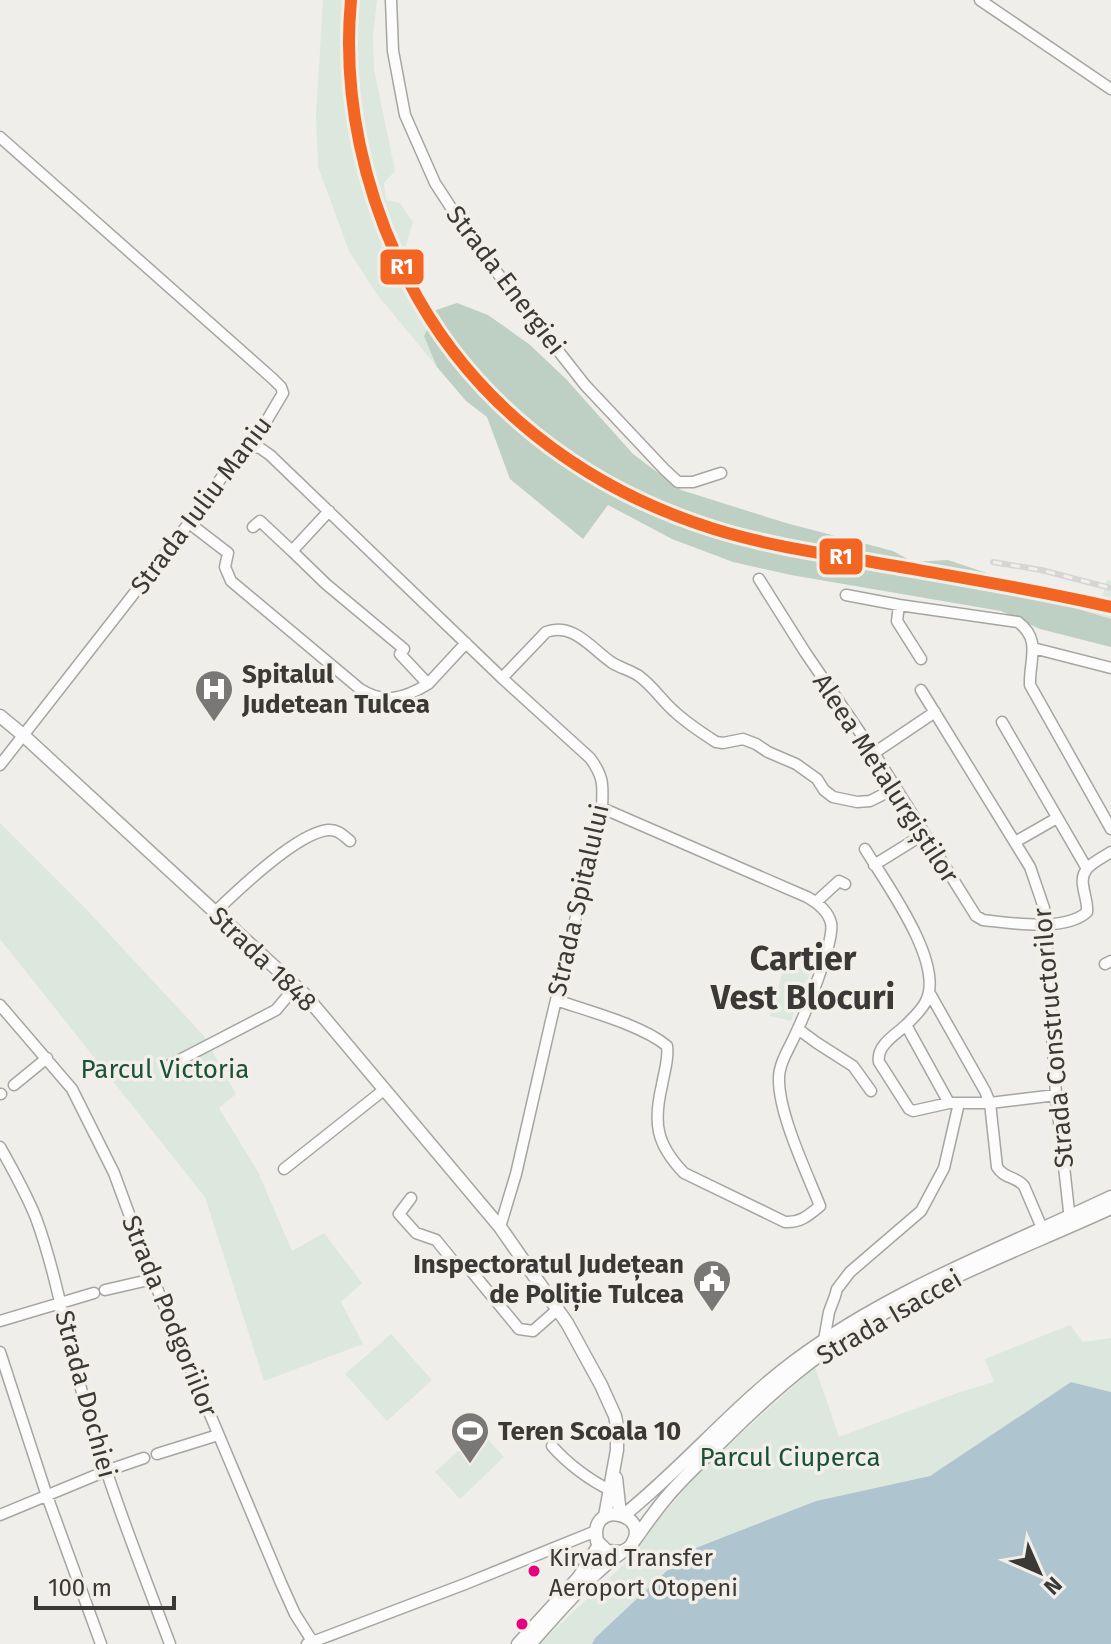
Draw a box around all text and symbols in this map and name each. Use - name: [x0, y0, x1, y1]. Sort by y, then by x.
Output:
- street label: Strada Energiei: [440, 200, 572, 361]
- line badge: R1: [379, 248, 425, 286]
- text: R1: [390, 253, 414, 280]
- street label: Strada Iuliu Maniu: [124, 410, 279, 601]
- line badge: R1: [818, 537, 864, 576]
- text: R1: [829, 543, 853, 570]
- place label: Spitalul Judetean Tulcea: [241, 659, 430, 720]
- hospital icon: Spitalul Judetean Tulcea: [193, 668, 235, 723]
- street label: Aleea Metalurgiștilor: [805, 668, 965, 889]
- street label: Strada Spitalului: [541, 801, 616, 999]
- street label: Strada 1848: [203, 901, 323, 1018]
- street label: Strada Constructorilor: [1027, 906, 1080, 1169]
- district label: Cartier Vest Blocuri: [710, 938, 895, 1018]
- park label: Parcul Victoria: [81, 1054, 249, 1085]
- street label: Strada Podgoriilor: [115, 1211, 224, 1421]
- place label: Inspectoratul Județean de Poliție Tulcea: [413, 1249, 684, 1311]
- public building icon: Inspectoratul Județean de Poliție Tulcea: [691, 1258, 733, 1313]
- street label: Strada Isaccei: [811, 1263, 967, 1371]
- street label: Strada Dochiei: [48, 1307, 123, 1481]
- sports icon: Teren Scoala 10: [449, 1410, 491, 1465]
- place label: Teren Scoala 10: [498, 1416, 681, 1447]
- park label: Parcul Ciuperca: [699, 1442, 881, 1473]
- north arrow: [999, 1532, 1079, 1612]
- place label: Kirvad Transfer Aeroport Otopeni: [549, 1544, 738, 1602]
- scale bar: [36, 1560, 174, 1610]
- marker: Kirvad Transfer Aeroport Otopeni: [526, 1563, 542, 1579]
- text: N: [1038, 1571, 1067, 1600]
- text: 100 m: [48, 1574, 112, 1602]
- unlabelled marker: [514, 1616, 530, 1632]

